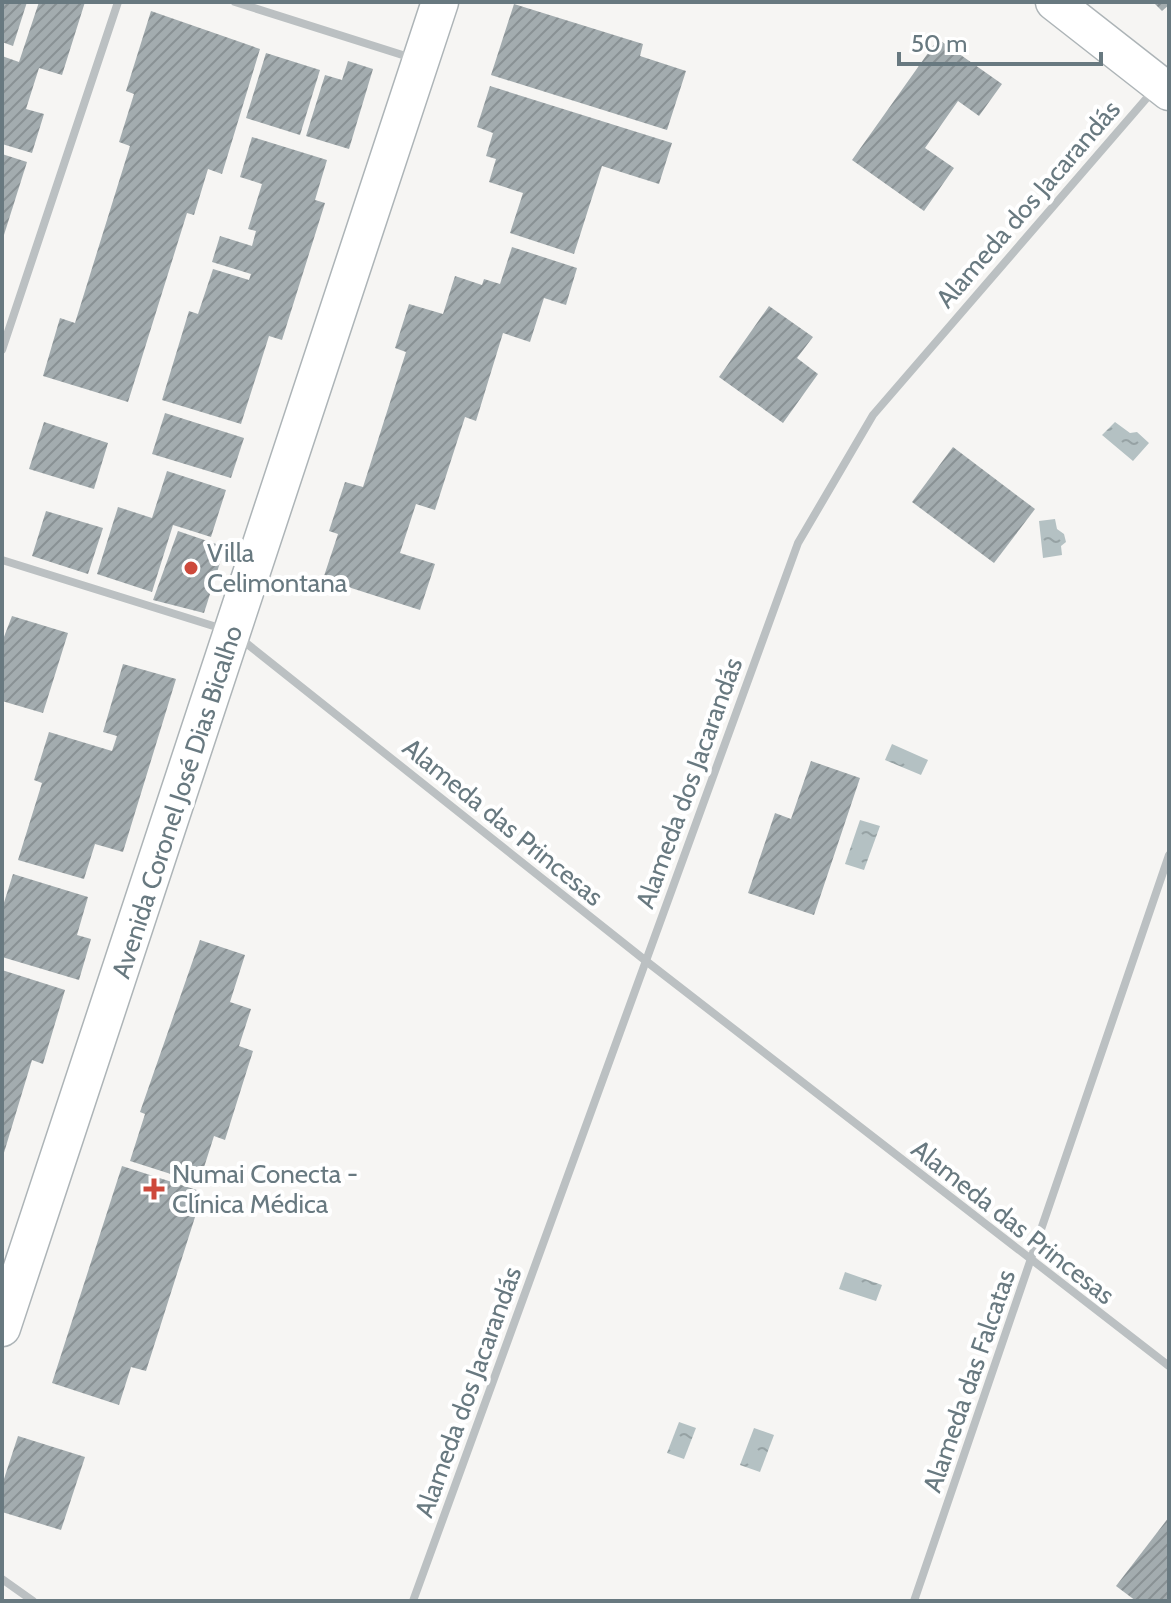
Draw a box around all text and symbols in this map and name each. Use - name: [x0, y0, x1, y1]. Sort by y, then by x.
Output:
- scale bar: [899, 16, 1101, 66]
- text: 50 m: [911, 29, 967, 58]
- street label: Alameda dos Jacarandás: [929, 94, 1127, 314]
- place label: Villa Celimontana: [207, 537, 348, 599]
- marker: Villa Celimontana: [182, 559, 200, 577]
- street label: Avenida Coronel José Dias Bicalho: [105, 621, 249, 983]
- street label: Alameda dos Jacarandás: [629, 653, 749, 913]
- street label: Alameda das Princesas: [396, 731, 610, 913]
- street label: Alameda das Princesas: [905, 1133, 1121, 1311]
- place label: Numai Conecta - Clínica Médica: [172, 1158, 358, 1220]
- marker: Numai Conecta - Clínica Médica: [143, 1178, 165, 1200]
- street label: Alameda dos Jacarandás: [408, 1262, 528, 1522]
- street label: Alameda das Falcatas: [916, 1265, 1022, 1497]

